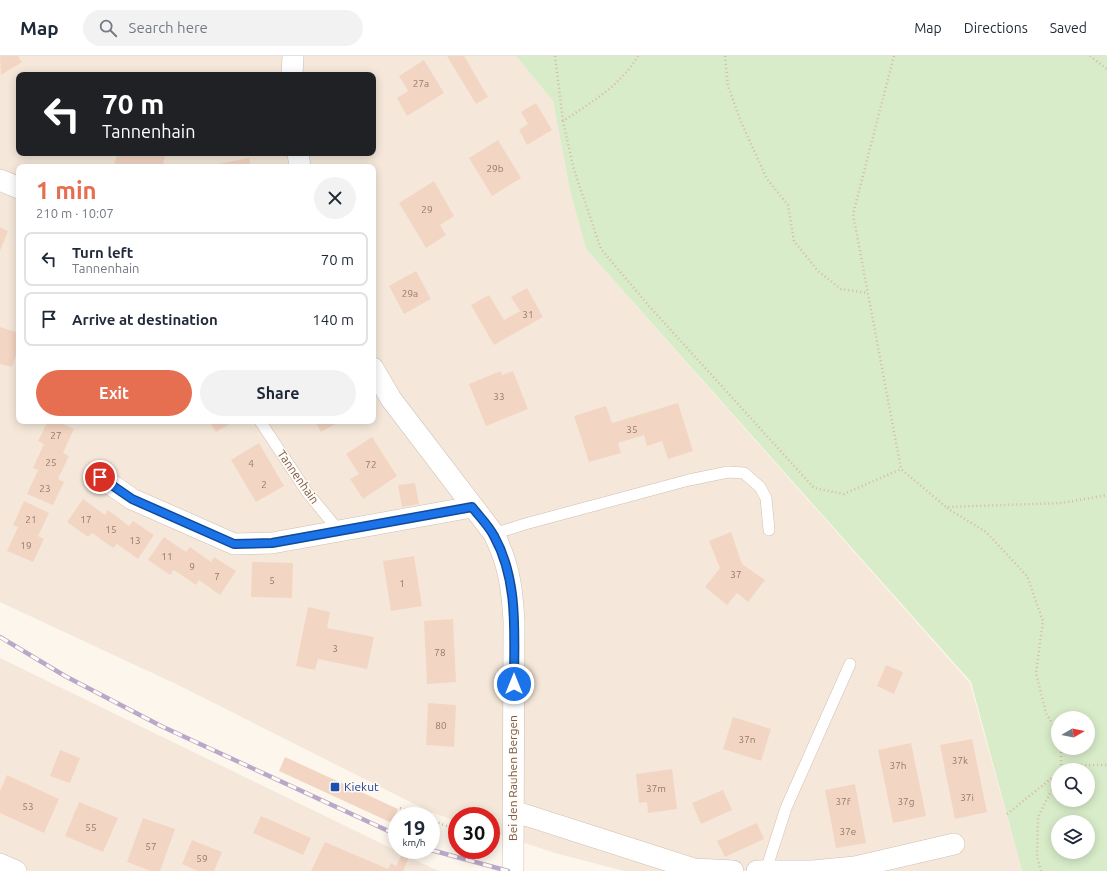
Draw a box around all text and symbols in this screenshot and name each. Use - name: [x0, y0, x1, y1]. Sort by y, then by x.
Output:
- search box: [83, 10, 363, 46]
- text: Map: [20, 17, 59, 39]
- icon: search: [97, 17, 119, 39]
- text: Search here: [129, 19, 208, 36]
- text: Map: [914, 20, 942, 36]
- text: Directions: [964, 20, 1028, 36]
- text: Saved: [1050, 20, 1087, 36]
- house number: 27a: [413, 78, 429, 89]
- icon: left: [36, 88, 88, 140]
- text: 70 m: [102, 88, 164, 119]
- text: Tannenhain: [102, 121, 196, 141]
- house number: 29b: [486, 163, 504, 174]
- text: 1 min: [36, 177, 97, 204]
- button: close: [314, 177, 356, 219]
- house number: 29: [421, 204, 433, 215]
- text: 210 m · 10:07: [36, 206, 114, 220]
- text: Turn left: [72, 244, 133, 261]
- icon: left: [38, 248, 60, 270]
- text: 70 m: [321, 251, 354, 268]
- text: Tannenhain: [72, 261, 140, 275]
- house number: 29a: [402, 288, 418, 299]
- icon: arrive: [38, 308, 60, 330]
- house number: 31: [522, 309, 534, 320]
- text: Arrive at destination: [72, 311, 218, 328]
- text: 140 m: [312, 311, 354, 328]
- button: Exit: [36, 370, 192, 416]
- button: Share: [200, 370, 356, 416]
- house number: 33: [493, 391, 505, 402]
- house number: 35: [626, 424, 638, 435]
- house number: 27: [50, 430, 62, 441]
- street label: Tannenhain: [275, 447, 322, 506]
- house number: 25: [45, 457, 57, 468]
- house number: 4: [248, 458, 254, 469]
- house number: 72: [365, 459, 377, 470]
- pin: [83, 460, 117, 494]
- icon: arrive: [89, 466, 111, 488]
- house number: 2: [261, 479, 267, 490]
- house number: 23: [39, 483, 51, 494]
- house number: 21: [25, 514, 37, 525]
- house number: 17: [80, 514, 92, 525]
- house number: 15: [105, 524, 117, 535]
- house number: 13: [129, 535, 141, 546]
- house number: 19: [20, 540, 32, 551]
- house number: 11: [161, 551, 173, 562]
- house number: 9: [189, 561, 195, 572]
- house number: 37: [730, 569, 742, 580]
- house number: 7: [214, 571, 220, 582]
- house number: 5: [269, 575, 275, 586]
- house number: 1: [399, 578, 405, 589]
- house number: 3: [332, 643, 338, 654]
- house number: 78: [434, 647, 446, 658]
- position arrow: [493, 663, 535, 705]
- north arrow: [1051, 711, 1095, 755]
- map controls: [1051, 711, 1095, 859]
- street label: Bei den Rauhen Bergen: [506, 715, 519, 841]
- house number: 80: [435, 720, 447, 731]
- house number: 37n: [739, 734, 756, 745]
- house number: 37k: [952, 755, 968, 766]
- house number: 37h: [890, 760, 907, 771]
- button: search: [1051, 763, 1095, 807]
- place label: Kiekut: [344, 780, 379, 793]
- marker: Kiekut: [329, 781, 341, 793]
- house number: 37m: [646, 783, 666, 794]
- house number: 37i: [960, 792, 974, 803]
- house number: 37f: [835, 796, 851, 807]
- house number: 37g: [897, 796, 915, 807]
- house number: 53: [22, 801, 34, 812]
- speed limit sign: 30: [448, 807, 500, 859]
- button: layers: [1051, 815, 1095, 859]
- text: 19: [403, 816, 425, 839]
- house number: 55: [85, 822, 97, 833]
- house number: 37e: [840, 826, 856, 837]
- text: km/h: [402, 837, 426, 848]
- house number: 57: [145, 841, 157, 852]
- house number: 59: [196, 853, 208, 864]

